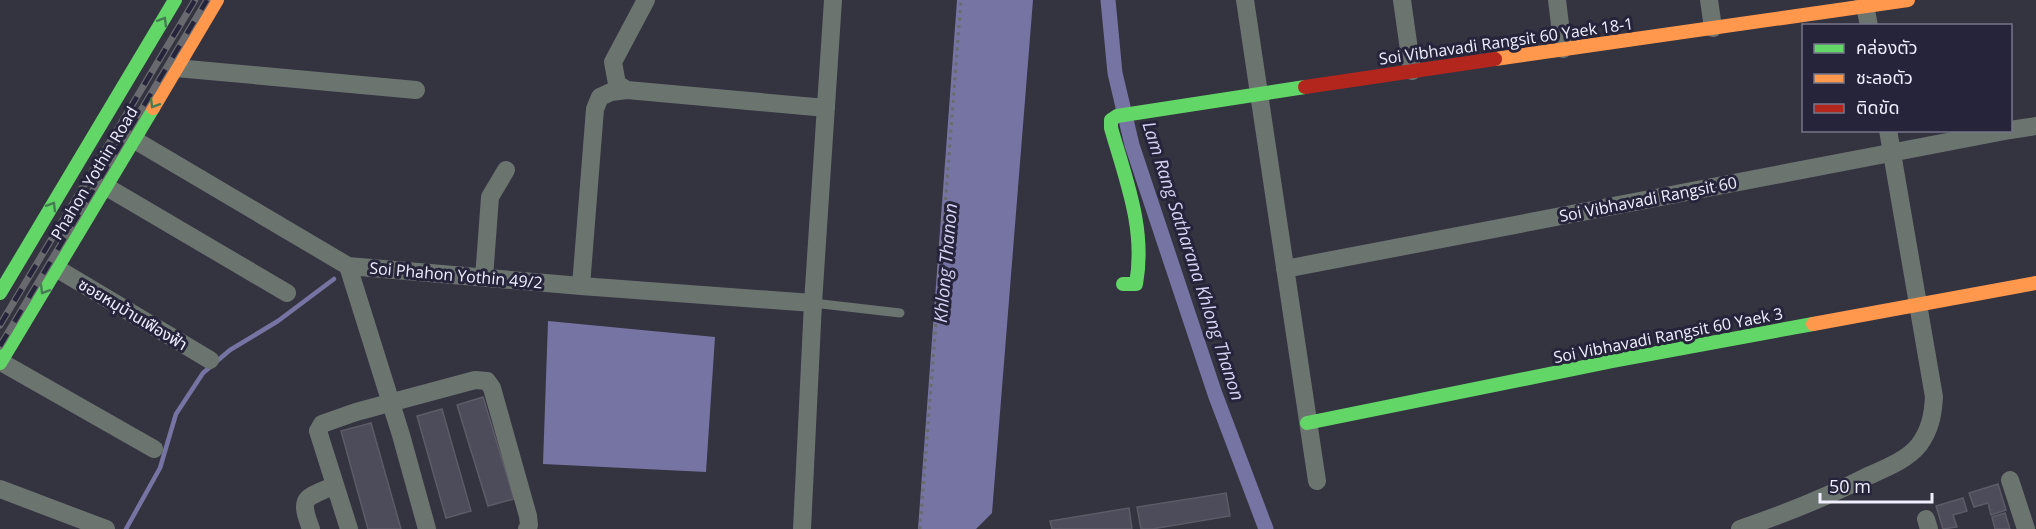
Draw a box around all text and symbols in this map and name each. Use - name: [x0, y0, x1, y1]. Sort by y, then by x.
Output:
- street label: Soi Vibhavadi Rangsit 60 Yaek 18-1: [1377, 12, 1635, 70]
- one-way arrow: [155, 17, 167, 27]
- legend: [1802, 24, 2012, 132]
- text: คล่องตัว: [1856, 35, 1918, 59]
- text: ชะลอตัว: [1856, 65, 1913, 89]
- text: ติดขัด: [1856, 95, 1899, 119]
- one-way arrow: [150, 98, 162, 108]
- street label: Phahon Yothin Road: [45, 102, 143, 244]
- water label: Lam Rang Satharana Khlong Thanon: [1137, 118, 1251, 403]
- street label: Soi Vibhavadi Rangsit 60: [1557, 171, 1739, 227]
- one-way arrow: [44, 202, 56, 212]
- water label: Khlong Thanon: [928, 202, 962, 324]
- street label: Soi Phahon Yothin 49/2: [369, 256, 543, 294]
- street label: ซอยหมุบ้านเฟืองฟ้า: [74, 273, 192, 355]
- one-way arrow: [39, 283, 51, 294]
- street label: Soi Vibhavadi Rangsit 60 Yaek 3: [1551, 302, 1785, 368]
- scale bar: [1820, 466, 1932, 504]
- text: 50 m: [1829, 474, 1871, 498]

